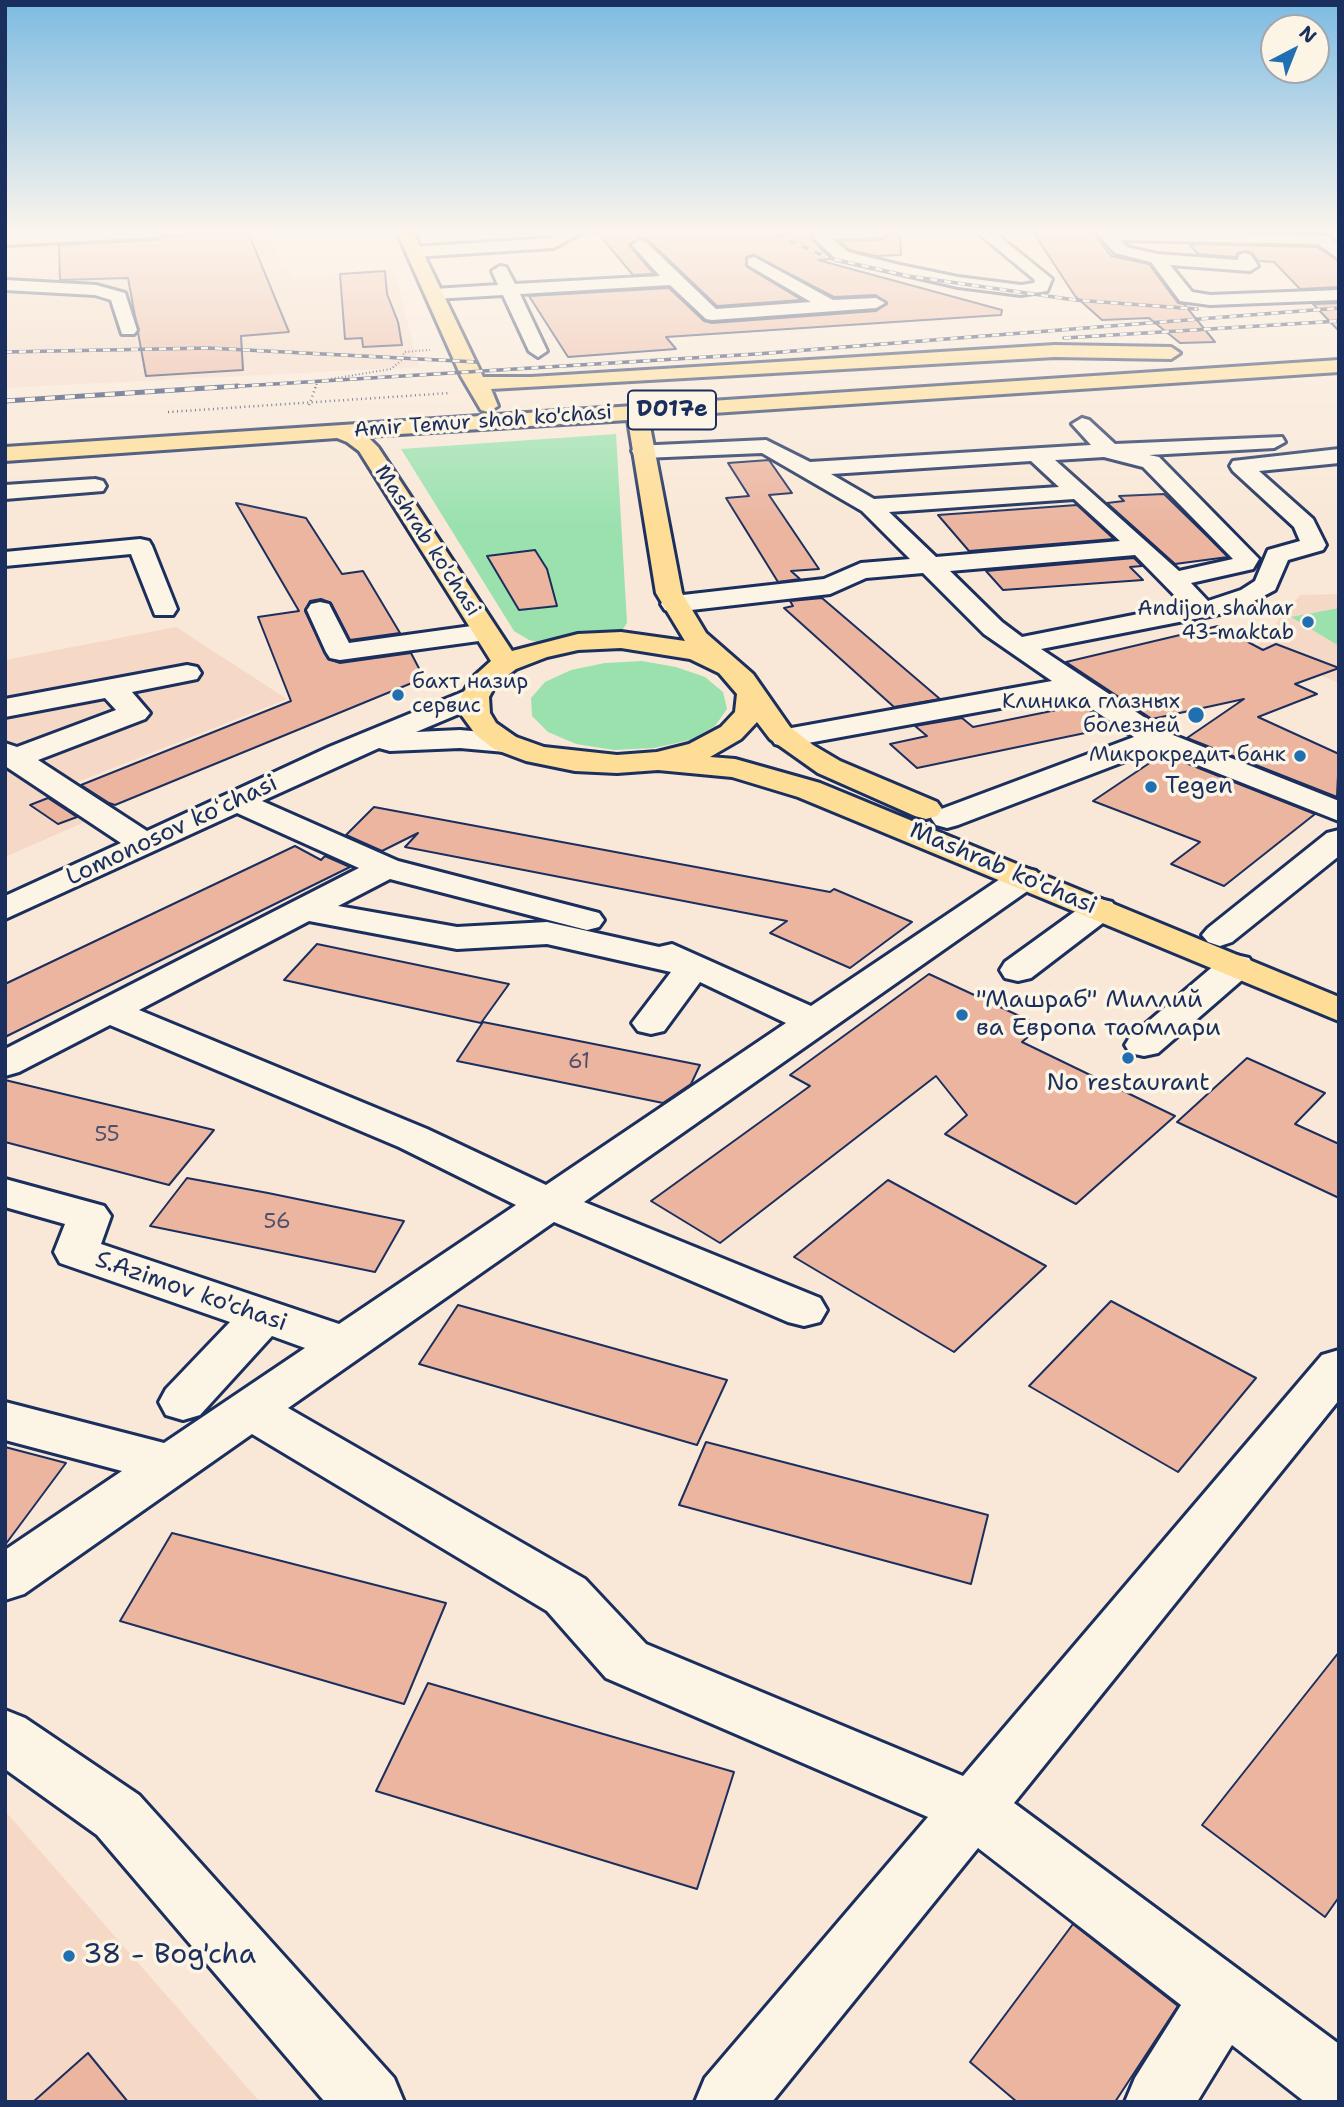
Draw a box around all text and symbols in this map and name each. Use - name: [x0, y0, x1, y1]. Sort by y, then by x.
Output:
- north arrow: [1260, 14, 1330, 84]
- text: N: [1294, 20, 1322, 49]
- road number: D017e: [628, 390, 716, 430]
- street label: Amir Temur shoh ko'chasi: [353, 400, 613, 444]
- street label: Mashrab ko'chasi: [369, 461, 485, 621]
- place label: Andijon shahar 43-maktab: [1137, 597, 1294, 647]
- marker: Andijon shahar 43-maktab: [1300, 614, 1316, 630]
- place label: бахт назир сервис: [412, 670, 528, 720]
- marker: бахт назир сервис: [390, 687, 406, 703]
- place label: Клиника глазных болезней: [1002, 690, 1180, 740]
- marker: Клиника глазных болезней: [1186, 705, 1206, 725]
- place label: Микрокредит банк: [1089, 743, 1286, 769]
- marker: Микрокредит банк: [1292, 748, 1308, 764]
- street label: Lomonosov koʻchasi: [62, 769, 282, 893]
- place label: Tegen: [1165, 773, 1233, 801]
- marker: Tegen: [1143, 779, 1159, 795]
- street label: Mashrab ko'chasi: [905, 817, 1101, 921]
- place label: "Машраб" Миллий ва Европа таомлари: [976, 987, 1221, 1043]
- marker: "Машраб" Миллий ва Европа таомлари: [954, 1007, 970, 1023]
- house number: 61: [568, 1050, 590, 1076]
- marker: No restaurant: [1120, 1050, 1136, 1066]
- place label: No restaurant: [1046, 1070, 1210, 1098]
- house number: 55: [94, 1123, 120, 1149]
- house number: 56: [263, 1210, 291, 1236]
- street label: S.Azimov ko'chasi: [91, 1246, 291, 1338]
- place label: 38 - Bog'cha: [83, 1939, 256, 1973]
- marker: 38 - Bog'cha: [61, 1948, 77, 1964]

